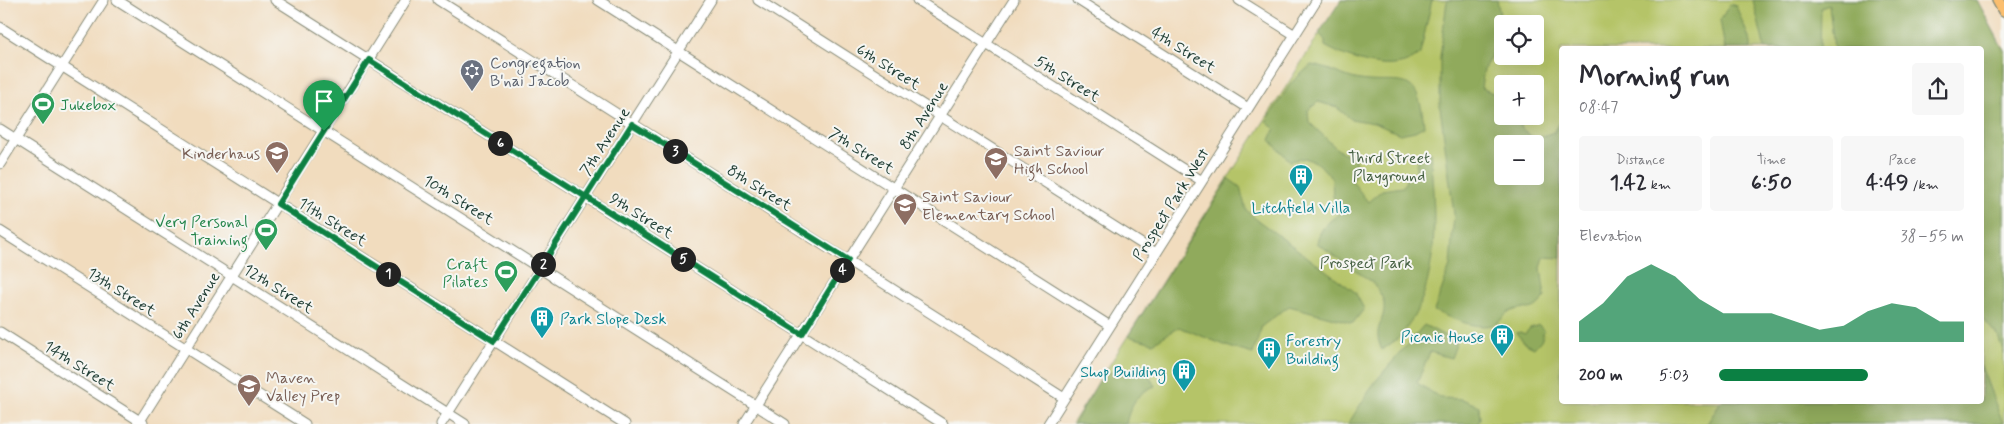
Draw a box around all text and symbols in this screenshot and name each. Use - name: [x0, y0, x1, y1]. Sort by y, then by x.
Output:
- map controls: [1494, 15, 1544, 185]
- button: locate: [1494, 15, 1544, 65]
- street label: 4th Street: [1147, 22, 1220, 79]
- street label: 6th Street: [852, 39, 925, 96]
- street label: 5th Street: [1031, 51, 1104, 108]
- place label: Congregation B'nai Jacob: [490, 53, 581, 92]
- synagogue icon: Congregation B'nai Jacob: [459, 58, 485, 92]
- text: Morning run: [1579, 59, 1730, 96]
- button: share: [1912, 63, 1964, 115]
- button: +: [1494, 75, 1544, 125]
- street label: 8th Avenue: [895, 77, 954, 154]
- pin: [303, 80, 345, 131]
- icon: arrive: [310, 87, 338, 115]
- sports icon: Jukebox: [30, 91, 56, 125]
- place label: Jukebox: [60, 95, 116, 116]
- text: 08:47: [1579, 97, 1618, 118]
- street label: 7th Avenue: [575, 103, 635, 180]
- street label: 7th Street: [825, 123, 898, 180]
- pin: 6: [488, 130, 512, 156]
- text: 6: [497, 134, 504, 152]
- button: −: [1494, 135, 1544, 185]
- pin: 3: [662, 138, 688, 164]
- school or university icon: Kinderhaus: [264, 140, 290, 174]
- place label: Saint Saviour High School: [1014, 141, 1105, 181]
- text: 3: [672, 142, 679, 160]
- place label: Kinderhaus: [182, 144, 260, 165]
- street label: Prospect Park West: [1128, 144, 1214, 265]
- school or university icon: Saint Saviour High School: [983, 146, 1009, 180]
- park label: Third Street Playground: [1348, 148, 1430, 187]
- text: Distance: [1616, 151, 1665, 169]
- text: Time: [1757, 151, 1786, 169]
- text: Pace: [1889, 151, 1916, 169]
- street label: 8th Street: [723, 160, 796, 217]
- building icon: Litchfield Villa: [1288, 163, 1314, 197]
- text: 1.42: [1610, 169, 1647, 197]
- text: 6:50: [1751, 169, 1792, 197]
- text: 4:49: [1866, 169, 1909, 197]
- street label: 10th Street: [419, 170, 498, 231]
- text: km: [1647, 176, 1671, 194]
- text: /km: [1909, 176, 1939, 194]
- place label: Saint Saviour Elementary School: [922, 187, 1055, 226]
- street label: 9th Street: [605, 188, 678, 244]
- school or university icon: Saint Saviour Elementary School: [892, 192, 918, 226]
- street label: 11th Street: [294, 193, 371, 252]
- place label: Litchfield Villa: [1252, 198, 1351, 219]
- place label: Very Personal Training: [155, 212, 248, 252]
- sports icon: Very Personal Training: [253, 217, 279, 251]
- text: Elevation: [1579, 226, 1642, 247]
- text: 38–55 m: [1900, 226, 1964, 247]
- pin: 5: [670, 246, 696, 272]
- text: 5: [679, 250, 688, 268]
- pin: 2: [530, 252, 556, 276]
- park label: Prospect Park: [1320, 253, 1412, 274]
- place label: Craft Pilates: [442, 254, 489, 293]
- text: 2: [540, 255, 547, 273]
- pin: 4: [830, 258, 854, 282]
- street label: 12th Street: [239, 259, 318, 319]
- sports icon: Craft Pilates: [493, 259, 519, 293]
- text: 4: [838, 261, 847, 279]
- pin: 1: [376, 262, 400, 286]
- street label: 13th Street: [83, 263, 160, 322]
- text: 1: [385, 265, 392, 283]
- street label: 6th Avenue: [167, 268, 225, 344]
- building icon: Park Slope Desk: [529, 305, 555, 339]
- place label: Park Slope Desk: [560, 309, 667, 330]
- building icon: Picnic House: [1489, 323, 1515, 357]
- place label: Picnic House: [1401, 327, 1484, 348]
- place label: Forestry Building: [1286, 331, 1341, 371]
- street label: 14th Street: [40, 336, 119, 397]
- building icon: Forestry Building: [1256, 336, 1282, 370]
- building icon: Shop Building: [1171, 358, 1197, 392]
- place label: Shop Building: [1080, 362, 1166, 384]
- text: 200 m: [1579, 365, 1623, 386]
- text: 5:03: [1659, 365, 1689, 386]
- place label: Maven Valley Prep: [266, 368, 340, 407]
- school or university icon: Maven Valley Prep: [236, 373, 262, 407]

